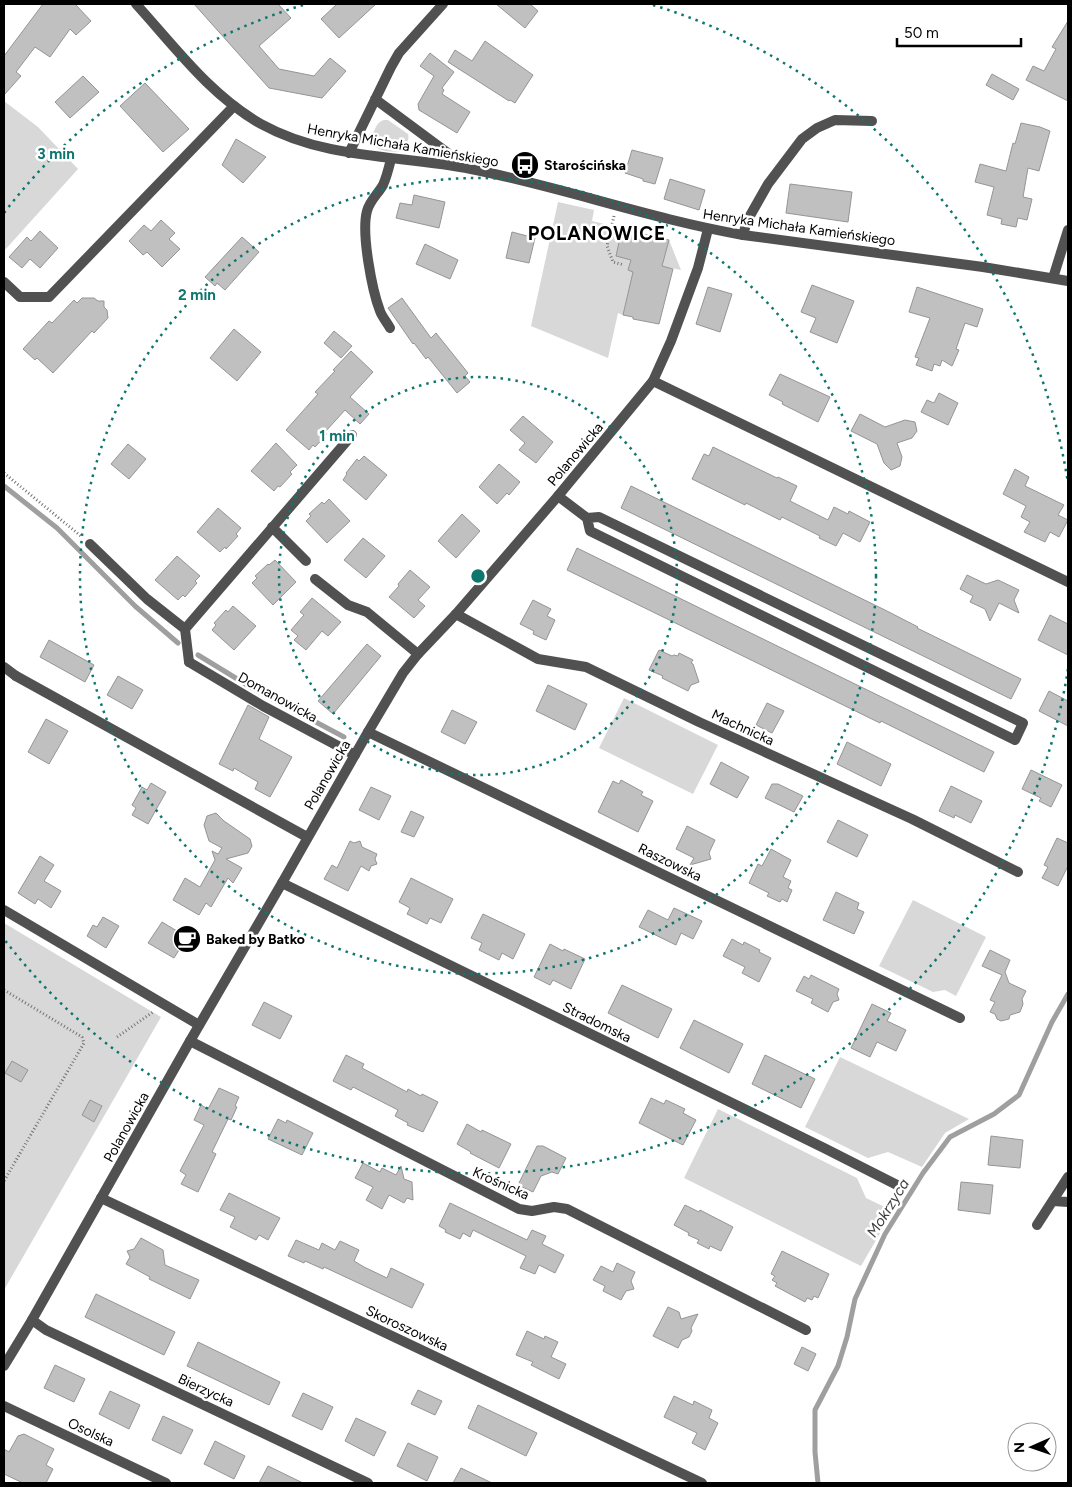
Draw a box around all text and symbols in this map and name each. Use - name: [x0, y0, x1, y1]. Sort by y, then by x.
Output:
- scale bar: [897, 15, 1021, 47]
- text: 50 m: [904, 24, 939, 42]
- street label: Henryka Michała Kamieńskiego: [306, 120, 500, 171]
- text: 3 min: [37, 145, 75, 163]
- bus stop icon: Starościńska: [510, 150, 540, 180]
- place label: Starościńska: [544, 157, 626, 174]
- street label: Henryka Michała Kamieńskiego: [702, 206, 896, 249]
- district label: POLANOWICE: [528, 222, 666, 245]
- text: 2 min: [178, 286, 216, 304]
- street label: Polanowicka: [544, 419, 607, 490]
- text: 1 min: [319, 427, 355, 445]
- centre of rings: [469, 567, 487, 585]
- street label: Domanowicka: [235, 669, 320, 726]
- street label: Machnicka: [709, 706, 777, 749]
- street label: Polanowicka: [301, 737, 354, 813]
- street label: Raszowska: [635, 840, 704, 885]
- cafe icon: Baked by Batko: [172, 924, 202, 954]
- place label: Baked by Batko: [206, 931, 305, 948]
- street label: Stradomska: [560, 999, 634, 1046]
- street label: Polanowicka: [100, 1089, 153, 1165]
- street label: Krośnicka: [470, 1163, 532, 1203]
- water label: Mokrzyca: [863, 1175, 913, 1241]
- street label: Skoroszowska: [363, 1302, 451, 1355]
- street label: Bierzycka: [175, 1370, 236, 1411]
- street label: Osolska: [65, 1414, 117, 1450]
- north arrow: [1007, 1422, 1057, 1472]
- text: N: [1011, 1442, 1028, 1453]

